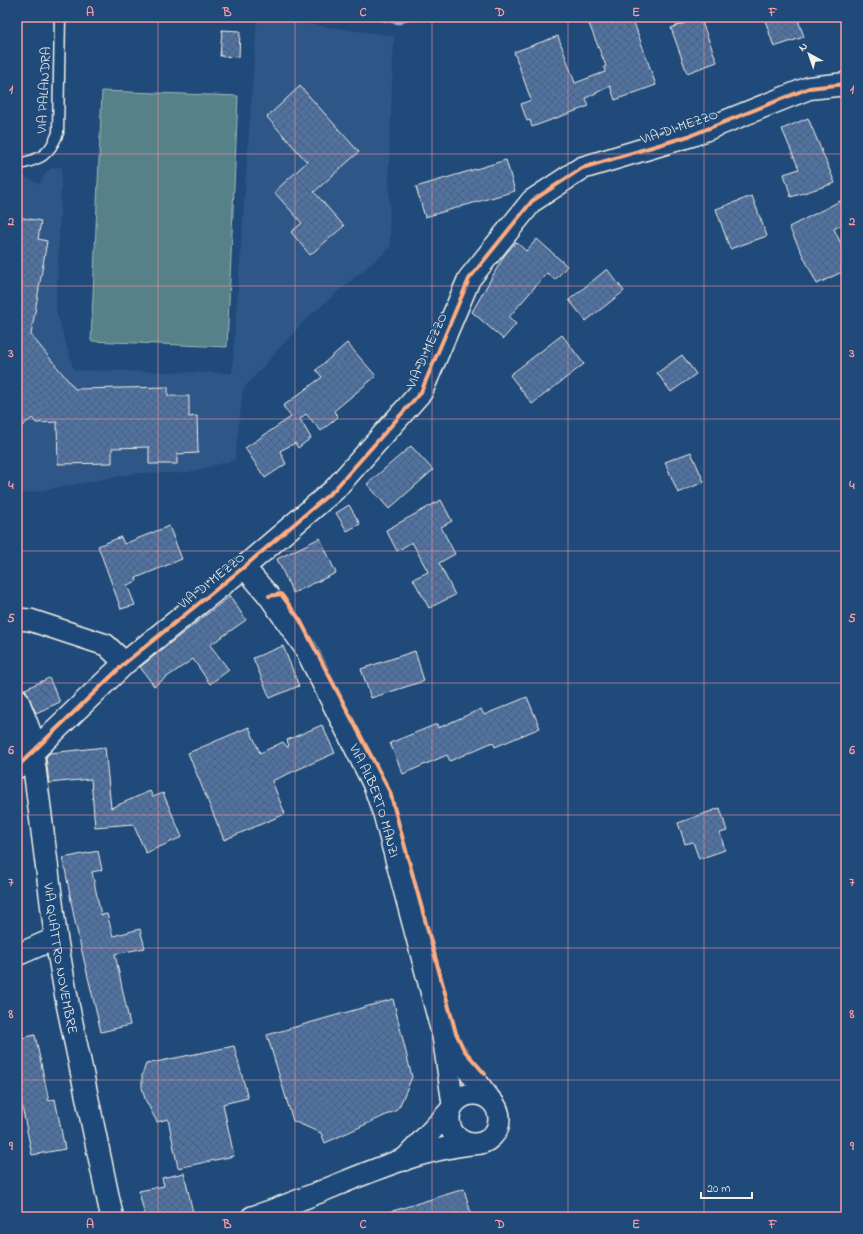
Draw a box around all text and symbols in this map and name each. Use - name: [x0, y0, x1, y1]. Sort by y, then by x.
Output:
- text: A: [86, 3, 94, 22]
- text: B: [222, 3, 232, 22]
- text: C: [359, 3, 367, 22]
- text: D: [494, 3, 505, 22]
- text: E: [632, 3, 640, 22]
- text: F: [768, 3, 778, 22]
- north arrow: [789, 34, 829, 74]
- text: N: [795, 39, 811, 56]
- street label: VIA PALANDRA: [32, 46, 57, 135]
- text: 1: [9, 80, 14, 99]
- text: 1: [850, 80, 855, 99]
- street label: VIA DI MEZZO: [637, 104, 721, 151]
- text: 2: [7, 212, 15, 231]
- text: 2: [848, 212, 856, 231]
- street label: VIA DI MEZZO: [401, 310, 453, 393]
- text: 3: [7, 344, 14, 363]
- text: 3: [848, 344, 855, 363]
- text: 4: [7, 476, 14, 495]
- text: 4: [848, 476, 855, 495]
- street label: VIA DI MEZZO: [173, 548, 250, 615]
- text: 5: [7, 609, 15, 628]
- text: 5: [848, 609, 856, 628]
- street label: VIA ALBERTO MANZI: [343, 740, 404, 860]
- text: 6: [7, 741, 14, 760]
- text: 6: [848, 741, 855, 760]
- text: 7: [8, 873, 14, 892]
- text: 7: [849, 873, 855, 892]
- street label: VIA QUATTRO NOVEMBRE: [37, 881, 83, 1036]
- text: 8: [8, 1005, 14, 1024]
- text: 8: [849, 1005, 855, 1024]
- text: 9: [8, 1137, 14, 1156]
- text: 9: [849, 1137, 855, 1156]
- scale bar: [701, 1174, 752, 1200]
- text: 20 m: [707, 1180, 730, 1198]
- text: A: [86, 1215, 94, 1234]
- text: B: [222, 1215, 232, 1234]
- text: C: [359, 1215, 367, 1234]
- text: D: [494, 1215, 505, 1234]
- text: E: [632, 1215, 640, 1234]
- text: F: [768, 1215, 778, 1234]

